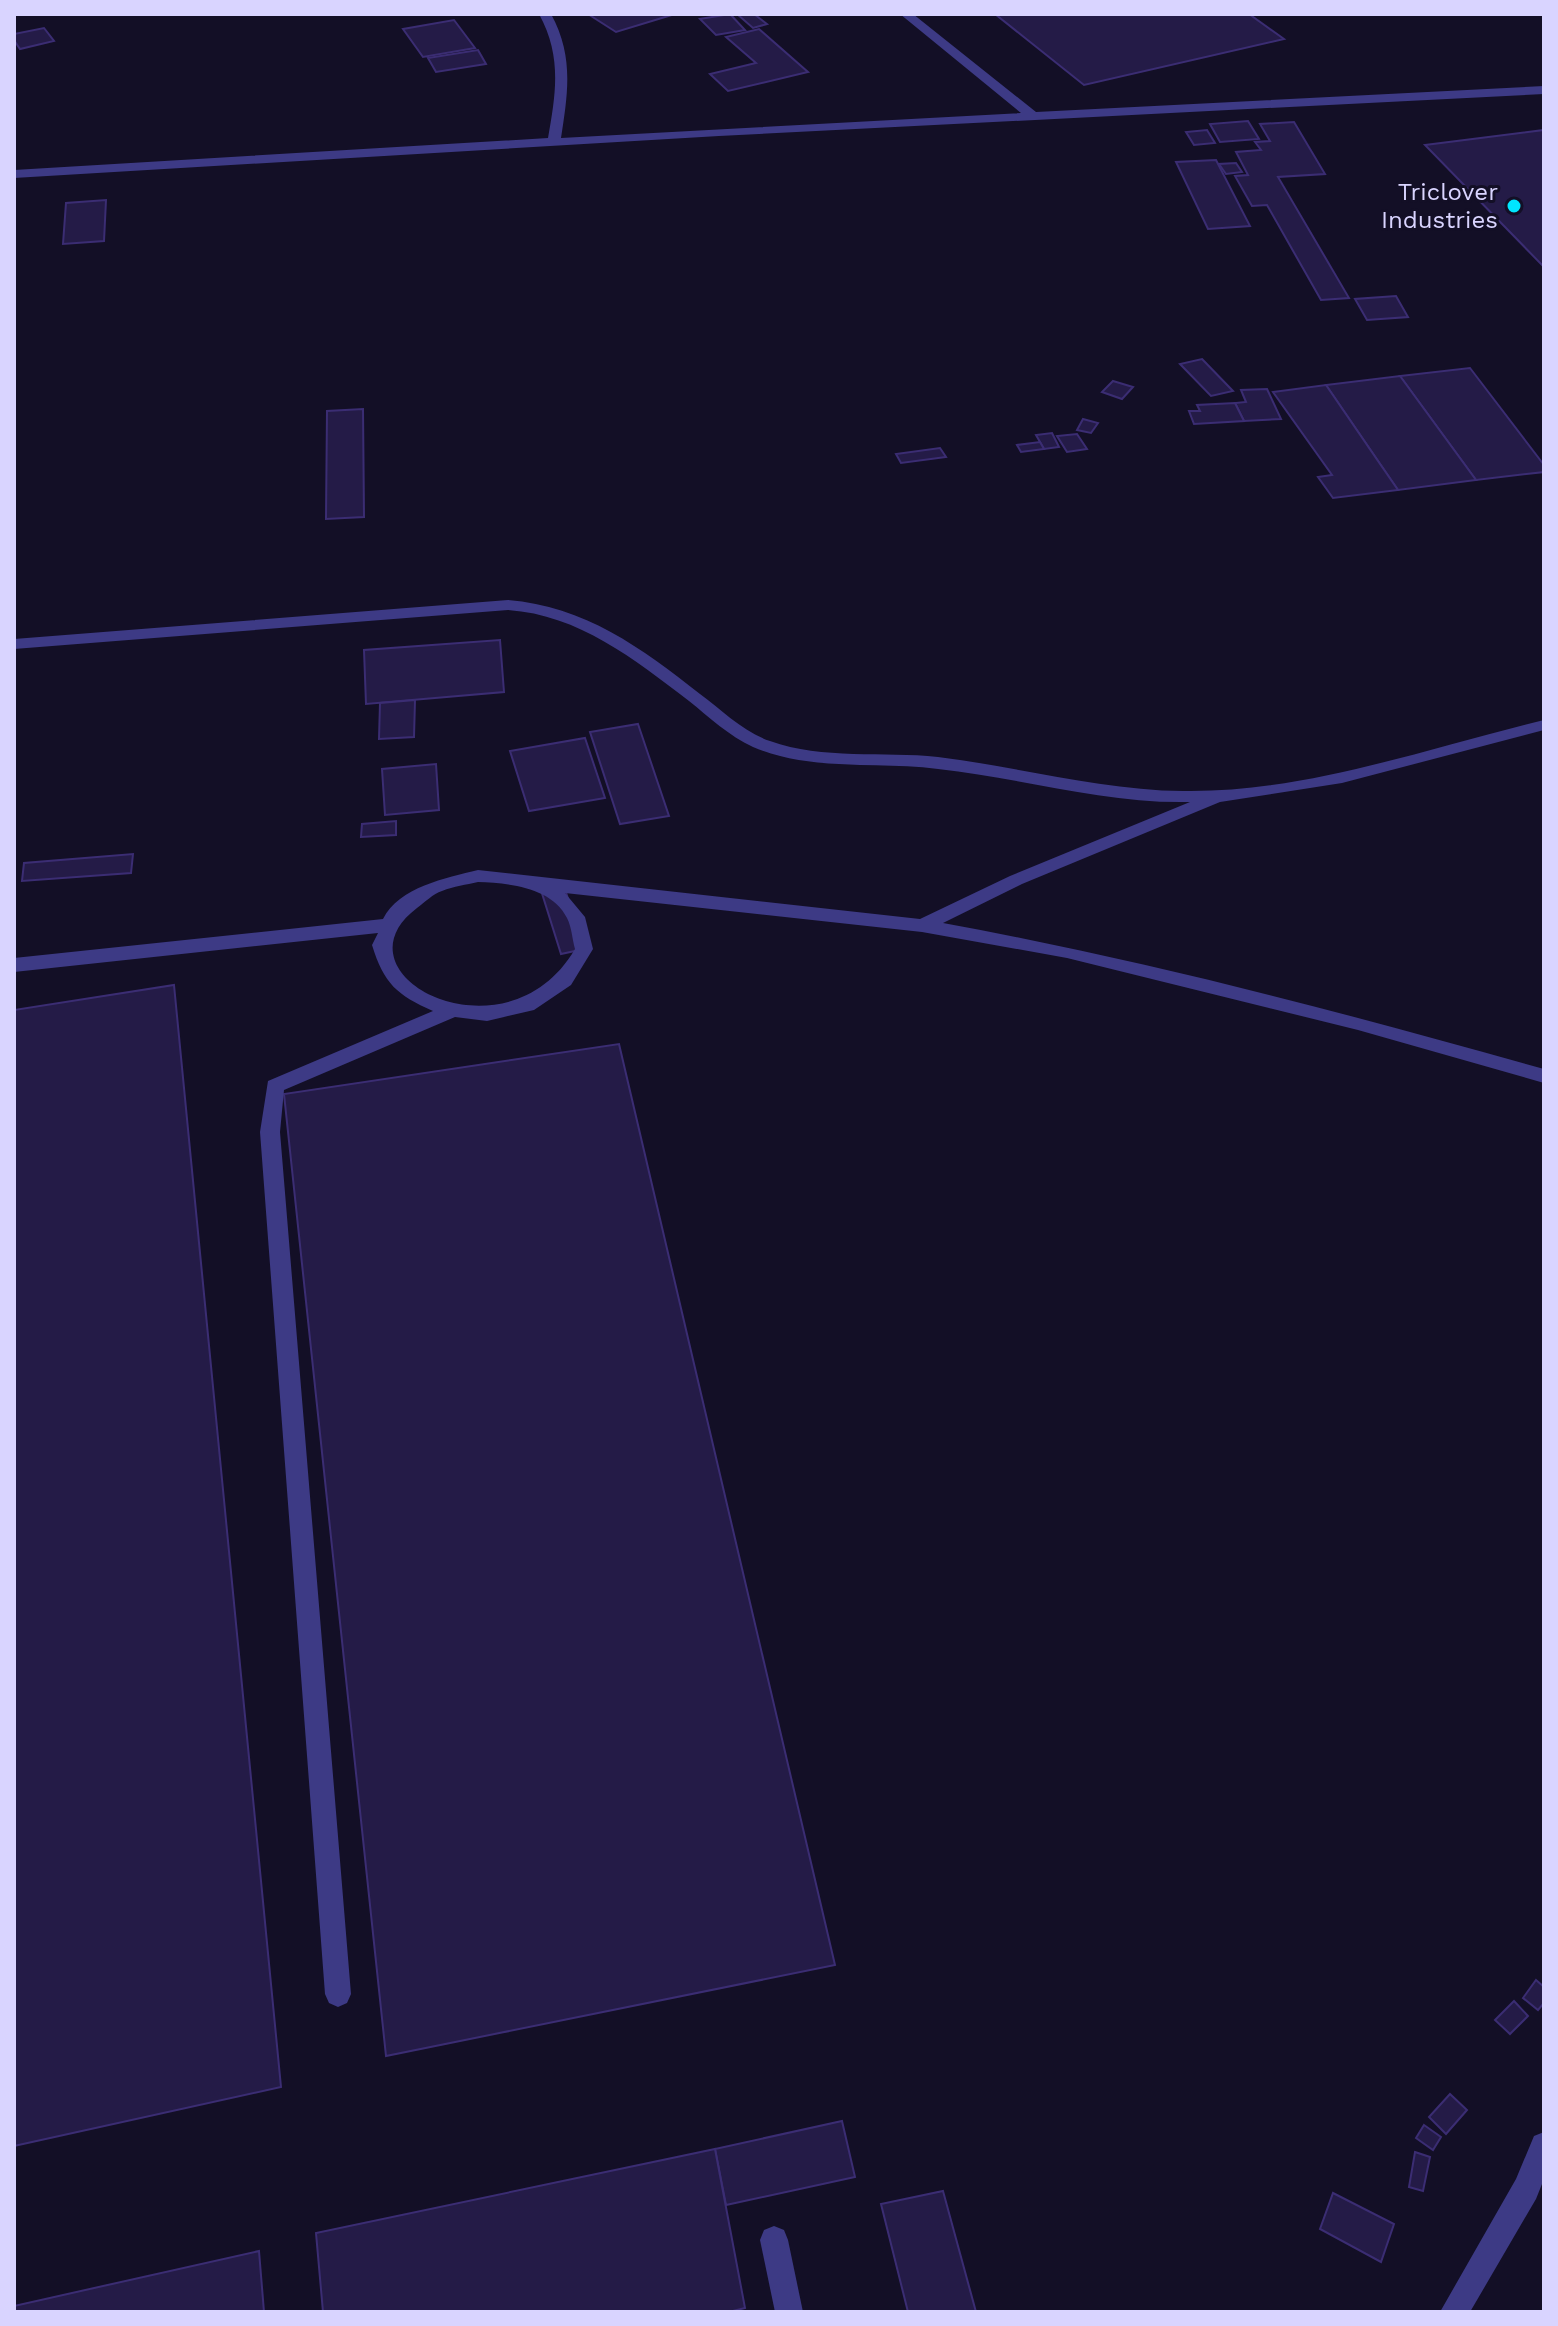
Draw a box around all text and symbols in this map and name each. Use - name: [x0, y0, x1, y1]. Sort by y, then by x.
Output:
- place label: Triclover Industries: [1381, 178, 1498, 234]
- marker: Triclover Industries: [1505, 197, 1523, 215]

